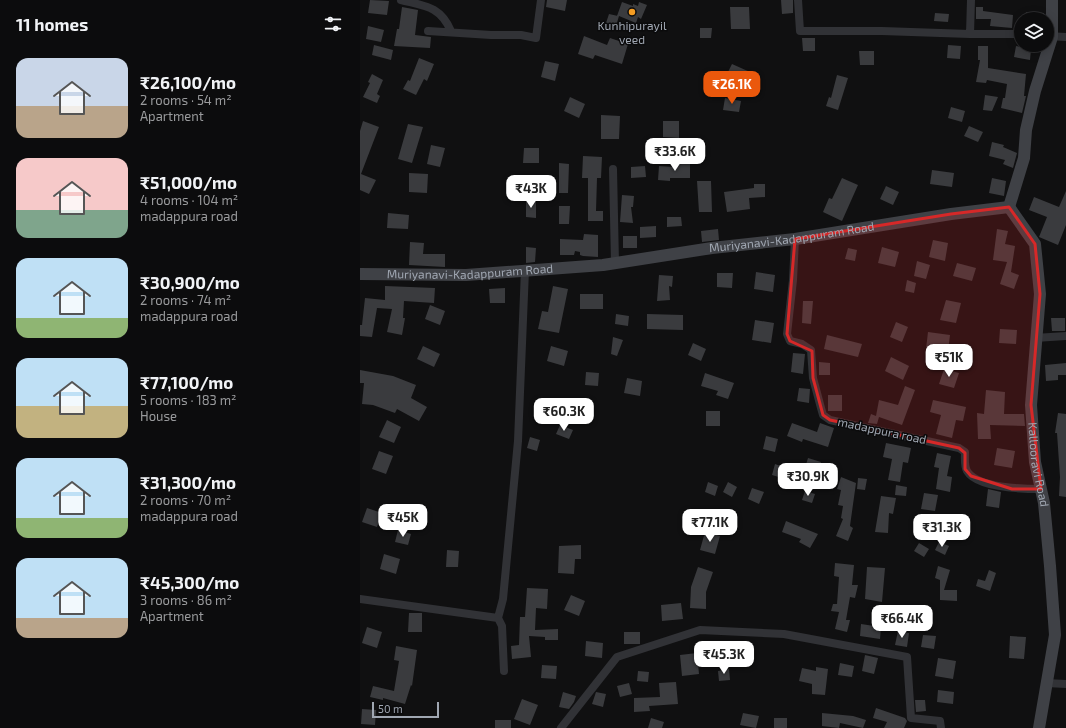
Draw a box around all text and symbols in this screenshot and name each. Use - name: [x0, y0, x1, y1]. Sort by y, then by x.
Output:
- marker: Kunhipurayil veed: [627, 7, 637, 17]
- map controls: [1014, 12, 1054, 52]
- button: layers: [1014, 12, 1054, 52]
- icon: filters: [322, 13, 344, 35]
- text: 11 homes: [16, 14, 88, 34]
- place label: Kunhipurayil veed: [598, 18, 667, 46]
- pin: ₹26.1K: [699, 71, 765, 105]
- text: ₹26,100/mo: [140, 72, 236, 92]
- icon: home: [48, 74, 96, 122]
- text: ₹26.1K: [712, 76, 752, 92]
- text: 2 rooms · 54 m²: [140, 92, 232, 108]
- text: Apartment: [140, 108, 204, 124]
- pin: ₹33.6K: [642, 138, 708, 172]
- text: ₹33.6K: [654, 143, 696, 159]
- text: ₹51,000/mo: [140, 172, 237, 192]
- icon: home: [48, 174, 96, 222]
- pin: ₹43K: [507, 175, 555, 209]
- text: ₹43K: [515, 180, 547, 196]
- text: 4 rooms · 104 m²: [140, 192, 238, 208]
- text: madappura road: [140, 208, 238, 224]
- street label: Muriyanavi-Kadappuram Road: [708, 218, 875, 254]
- street label: Muriyanavi-Kadappuram Road: [387, 261, 554, 281]
- text: ₹30,900/mo: [140, 272, 240, 292]
- icon: home: [48, 274, 96, 322]
- text: 2 rooms · 74 m²: [140, 292, 231, 308]
- text: madappura road: [140, 308, 238, 324]
- pin: ₹51K: [925, 344, 973, 378]
- text: ₹51K: [935, 349, 963, 365]
- text: ₹77,100/mo: [140, 372, 233, 392]
- icon: home: [48, 374, 96, 422]
- text: 5 rooms · 183 m²: [140, 392, 237, 408]
- pin: ₹60.3K: [531, 398, 597, 432]
- text: ₹60.3K: [543, 403, 585, 419]
- text: House: [140, 408, 177, 424]
- street label: madappura road: [837, 414, 928, 446]
- street label: Kallooravi Road: [1026, 422, 1052, 507]
- pin: ₹30.9K: [775, 463, 841, 497]
- text: ₹30.9K: [787, 468, 829, 484]
- text: ₹31,300/mo: [140, 472, 236, 492]
- icon: home: [48, 474, 96, 522]
- text: 2 rooms · 70 m²: [140, 492, 231, 508]
- pin: ₹45K: [379, 504, 427, 538]
- text: madappura road: [140, 508, 238, 524]
- text: ₹45K: [387, 509, 419, 525]
- pin: ₹77.1K: [677, 509, 743, 543]
- text: ₹77.1K: [691, 514, 729, 530]
- pin: ₹31.3K: [909, 514, 975, 548]
- text: ₹31.3K: [922, 519, 962, 535]
- text: ₹45,300/mo: [140, 572, 239, 592]
- icon: home: [48, 574, 96, 622]
- text: 3 rooms · 86 m²: [140, 592, 232, 608]
- pin: ₹66.4K: [869, 605, 935, 639]
- text: Apartment: [140, 608, 204, 624]
- text: ₹66.4K: [881, 610, 923, 626]
- pin: ₹45.3K: [691, 641, 757, 675]
- text: ₹45.3K: [703, 646, 745, 662]
- scale bar: [372, 700, 439, 719]
- text: 50 m: [378, 702, 403, 715]

